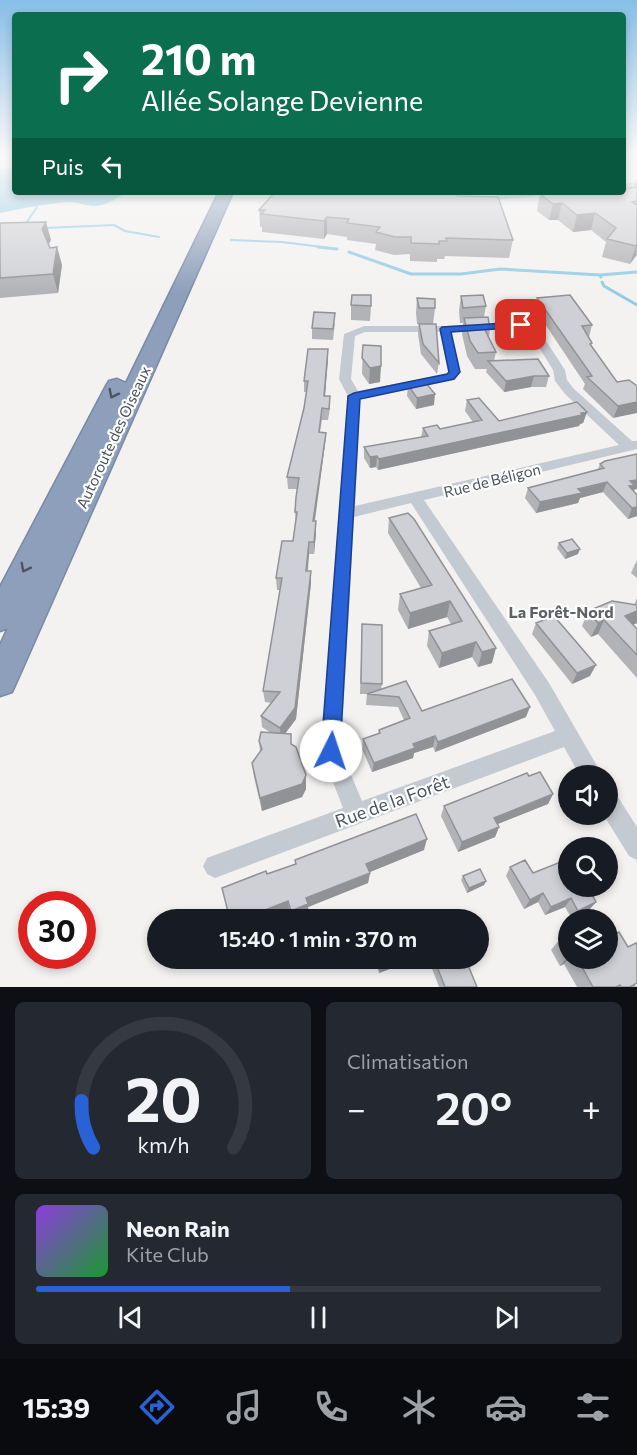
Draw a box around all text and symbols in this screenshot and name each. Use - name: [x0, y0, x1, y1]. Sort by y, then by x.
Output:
- text: 210 m: [141, 32, 256, 84]
- icon: right: [42, 36, 120, 114]
- text: Allée Solange Devienne: [141, 84, 423, 117]
- icon: left: [96, 150, 129, 183]
- text: Puis: [42, 153, 84, 180]
- pin: [495, 299, 546, 350]
- icon: arrive: [504, 308, 537, 341]
- street label: Autoroute des Oiseaux: [72, 363, 154, 511]
- one-way arrow: [108, 388, 120, 399]
- street label: Rue de Béligon: [442, 459, 542, 501]
- one-way arrow: [21, 562, 32, 573]
- district label: La Forêt-Nord: [508, 602, 614, 621]
- position arrow: [299, 719, 363, 783]
- map controls: [558, 765, 618, 969]
- button: sound: [558, 765, 618, 825]
- street label: Rue de la Forêt: [332, 770, 452, 832]
- button: search: [558, 837, 618, 897]
- speed limit sign: 30: [18, 891, 96, 969]
- button: layers: [558, 909, 618, 969]
- text: 15:40 · 1 min · 370 m: [219, 925, 417, 952]
- text: Climatisation: [347, 1049, 468, 1073]
- text: 20: [125, 1059, 201, 1135]
- text: 20°: [435, 1079, 512, 1134]
- text: −: [347, 1087, 366, 1128]
- text: +: [582, 1087, 601, 1128]
- text: km/h: [137, 1131, 189, 1157]
- text: Neon Rain: [126, 1215, 230, 1242]
- text: Kite Club: [126, 1242, 209, 1266]
- icon: previous: [114, 1301, 147, 1334]
- icon: pause: [302, 1301, 335, 1334]
- icon: next: [490, 1301, 523, 1334]
- icon: directions: [136, 1386, 178, 1428]
- icon: music: [223, 1386, 265, 1428]
- icon: phone: [310, 1386, 352, 1428]
- icon: climate: [398, 1386, 440, 1428]
- icon: car: [485, 1386, 527, 1428]
- icon: filters: [572, 1386, 614, 1428]
- text: 15:39: [23, 1391, 90, 1424]

